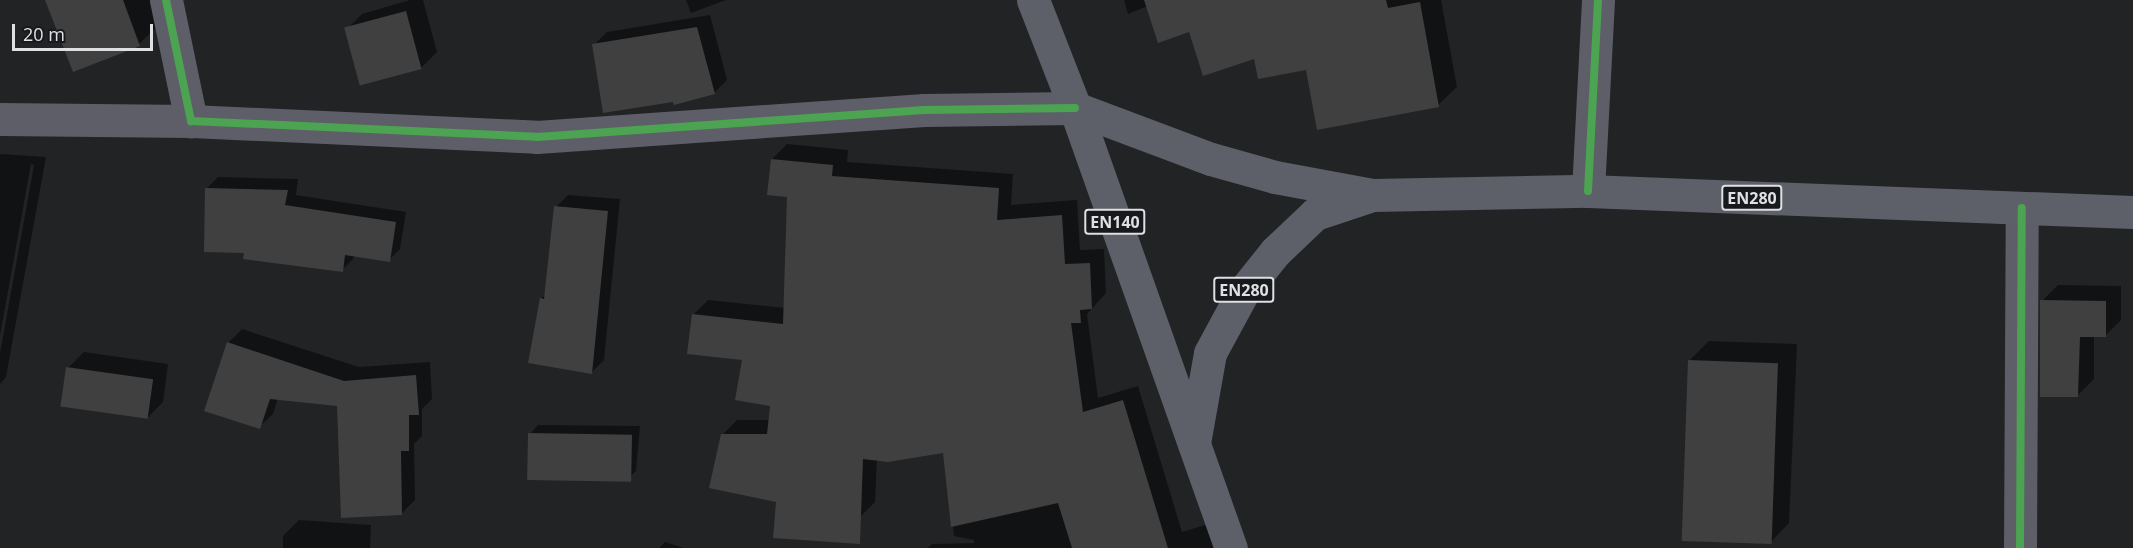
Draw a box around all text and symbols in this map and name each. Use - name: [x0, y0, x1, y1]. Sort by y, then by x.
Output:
- scale bar: [15, 12, 156, 50]
- text: 20 m: [23, 22, 65, 46]
- road number: EN280: [1720, 185, 1784, 211]
- road number: EN140: [1084, 209, 1146, 235]
- road number: EN280: [1212, 277, 1276, 303]

